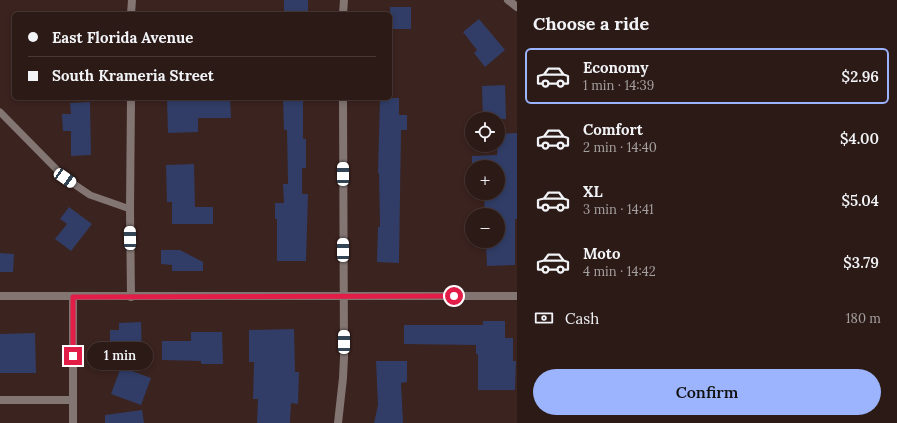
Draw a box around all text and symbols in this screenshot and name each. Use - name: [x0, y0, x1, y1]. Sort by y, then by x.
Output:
- text: Choose a ride: [533, 12, 649, 35]
- text: East Florida Avenue: [52, 28, 193, 47]
- icon: car: [535, 58, 571, 94]
- text: Economy: [583, 58, 648, 77]
- text: South Krameria Street: [52, 66, 214, 85]
- text: $2.96: [842, 67, 879, 86]
- text: 1 min · 14:39: [583, 77, 654, 94]
- map controls: [465, 112, 505, 248]
- button: locate: [465, 112, 505, 152]
- icon: car: [535, 120, 571, 156]
- text: Comfort: [583, 120, 643, 139]
- text: $4.00: [840, 129, 879, 148]
- text: 2 min · 14:40: [583, 139, 657, 156]
- button: +: [465, 160, 505, 200]
- car: [337, 162, 349, 186]
- car: [52, 166, 78, 190]
- icon: car: [535, 182, 571, 218]
- text: XL: [583, 182, 603, 201]
- text: $5.04: [841, 191, 879, 210]
- text: 3 min · 14:41: [583, 201, 654, 218]
- button: −: [465, 208, 505, 248]
- car: [124, 226, 136, 250]
- car: [337, 238, 349, 262]
- icon: car: [535, 244, 571, 280]
- text: Moto: [583, 244, 620, 263]
- text: $3.79: [843, 253, 879, 272]
- text: 4 min · 14:42: [583, 263, 656, 280]
- route start: [445, 287, 463, 305]
- icon: cash: [533, 307, 555, 329]
- text: Cash: [565, 309, 599, 328]
- text: 180 m: [846, 310, 881, 327]
- car: [338, 330, 350, 354]
- callout: 1 min: [87, 342, 153, 370]
- route end: [64, 347, 82, 365]
- text: 1 min: [104, 347, 136, 364]
- button: Confirm: [533, 369, 881, 415]

